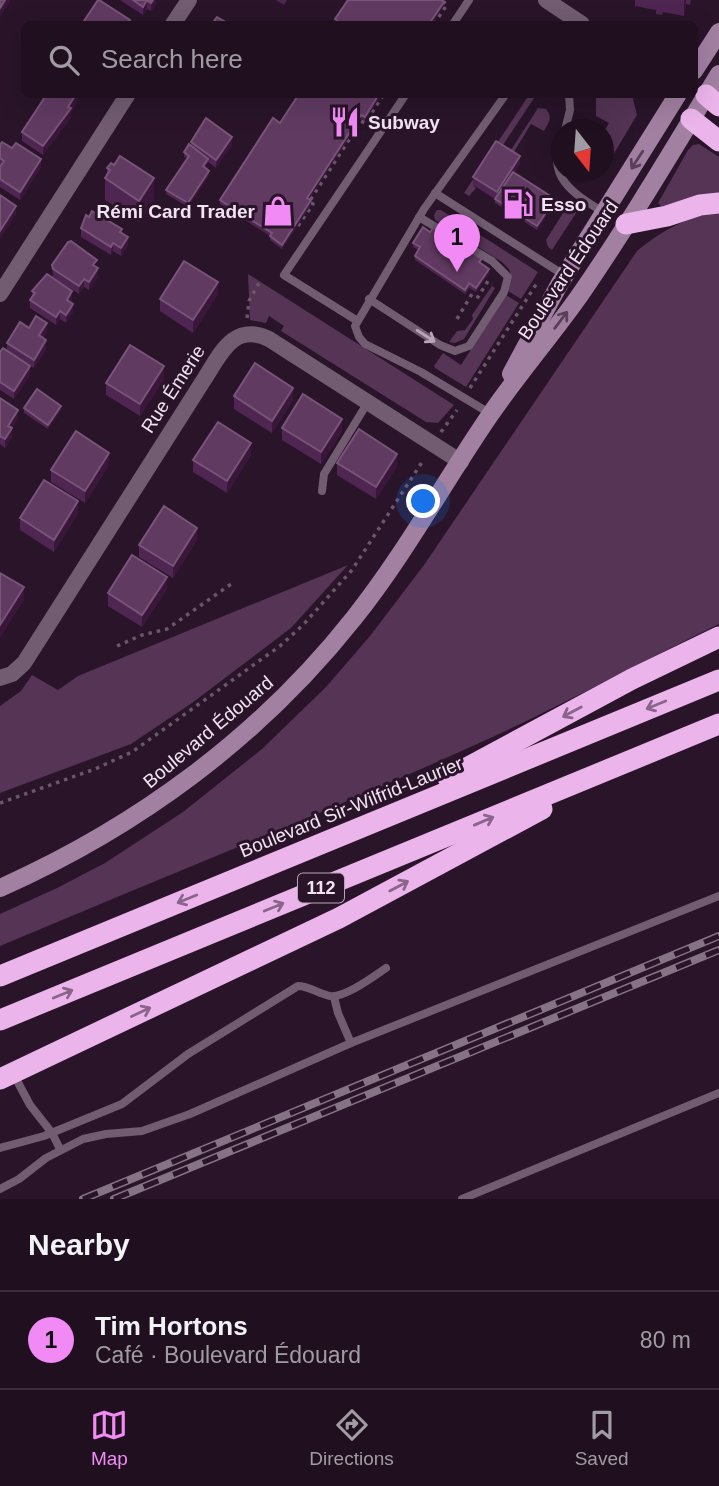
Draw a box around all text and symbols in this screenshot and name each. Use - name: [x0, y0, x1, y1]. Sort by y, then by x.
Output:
- search box: [21, 21, 698, 98]
- icon: search: [45, 41, 83, 79]
- text: Search here: [101, 44, 243, 74]
- restaurant icon: Subway: [328, 105, 362, 139]
- place label: Subway: [368, 112, 440, 133]
- north arrow: [551, 119, 614, 182]
- one-way arrow: [629, 149, 643, 169]
- fuel station icon: Esso: [501, 187, 535, 221]
- shop icon: Rémi Card Trader: [261, 194, 295, 228]
- place label: Esso: [541, 194, 586, 215]
- street label: Boulevard Édouard: [514, 197, 622, 343]
- place label: Rémi Card Trader: [97, 201, 256, 222]
- pin: 1: [434, 214, 480, 272]
- one-way arrow: [553, 312, 568, 330]
- one-way arrow: [416, 330, 436, 344]
- street label: Rue Émerie: [137, 341, 209, 437]
- your location: [406, 484, 440, 518]
- street label: Boulevard Édouard: [139, 672, 277, 792]
- one-way arrow: [646, 700, 667, 713]
- one-way arrow: [562, 705, 583, 719]
- street label: Boulevard Sir-Wilfrid-Laurier: [236, 752, 466, 861]
- one-way arrow: [473, 814, 494, 827]
- road number: 112: [298, 874, 344, 903]
- one-way arrow: [388, 879, 409, 892]
- one-way arrow: [177, 894, 199, 907]
- one-way arrow: [262, 900, 284, 913]
- one-way arrow: [52, 986, 73, 999]
- one-way arrow: [130, 1005, 151, 1018]
- text: Nearby: [28, 1228, 130, 1261]
- text: Tim Hortons: [95, 1311, 248, 1341]
- text: 1: [45, 1327, 57, 1353]
- text: 80 m: [640, 1327, 691, 1353]
- text: Café · Boulevard Édouard: [95, 1342, 361, 1368]
- tab: Map: [90, 1406, 128, 1470]
- tab: Directions: [309, 1406, 394, 1470]
- tab: Saved: [575, 1406, 629, 1470]

